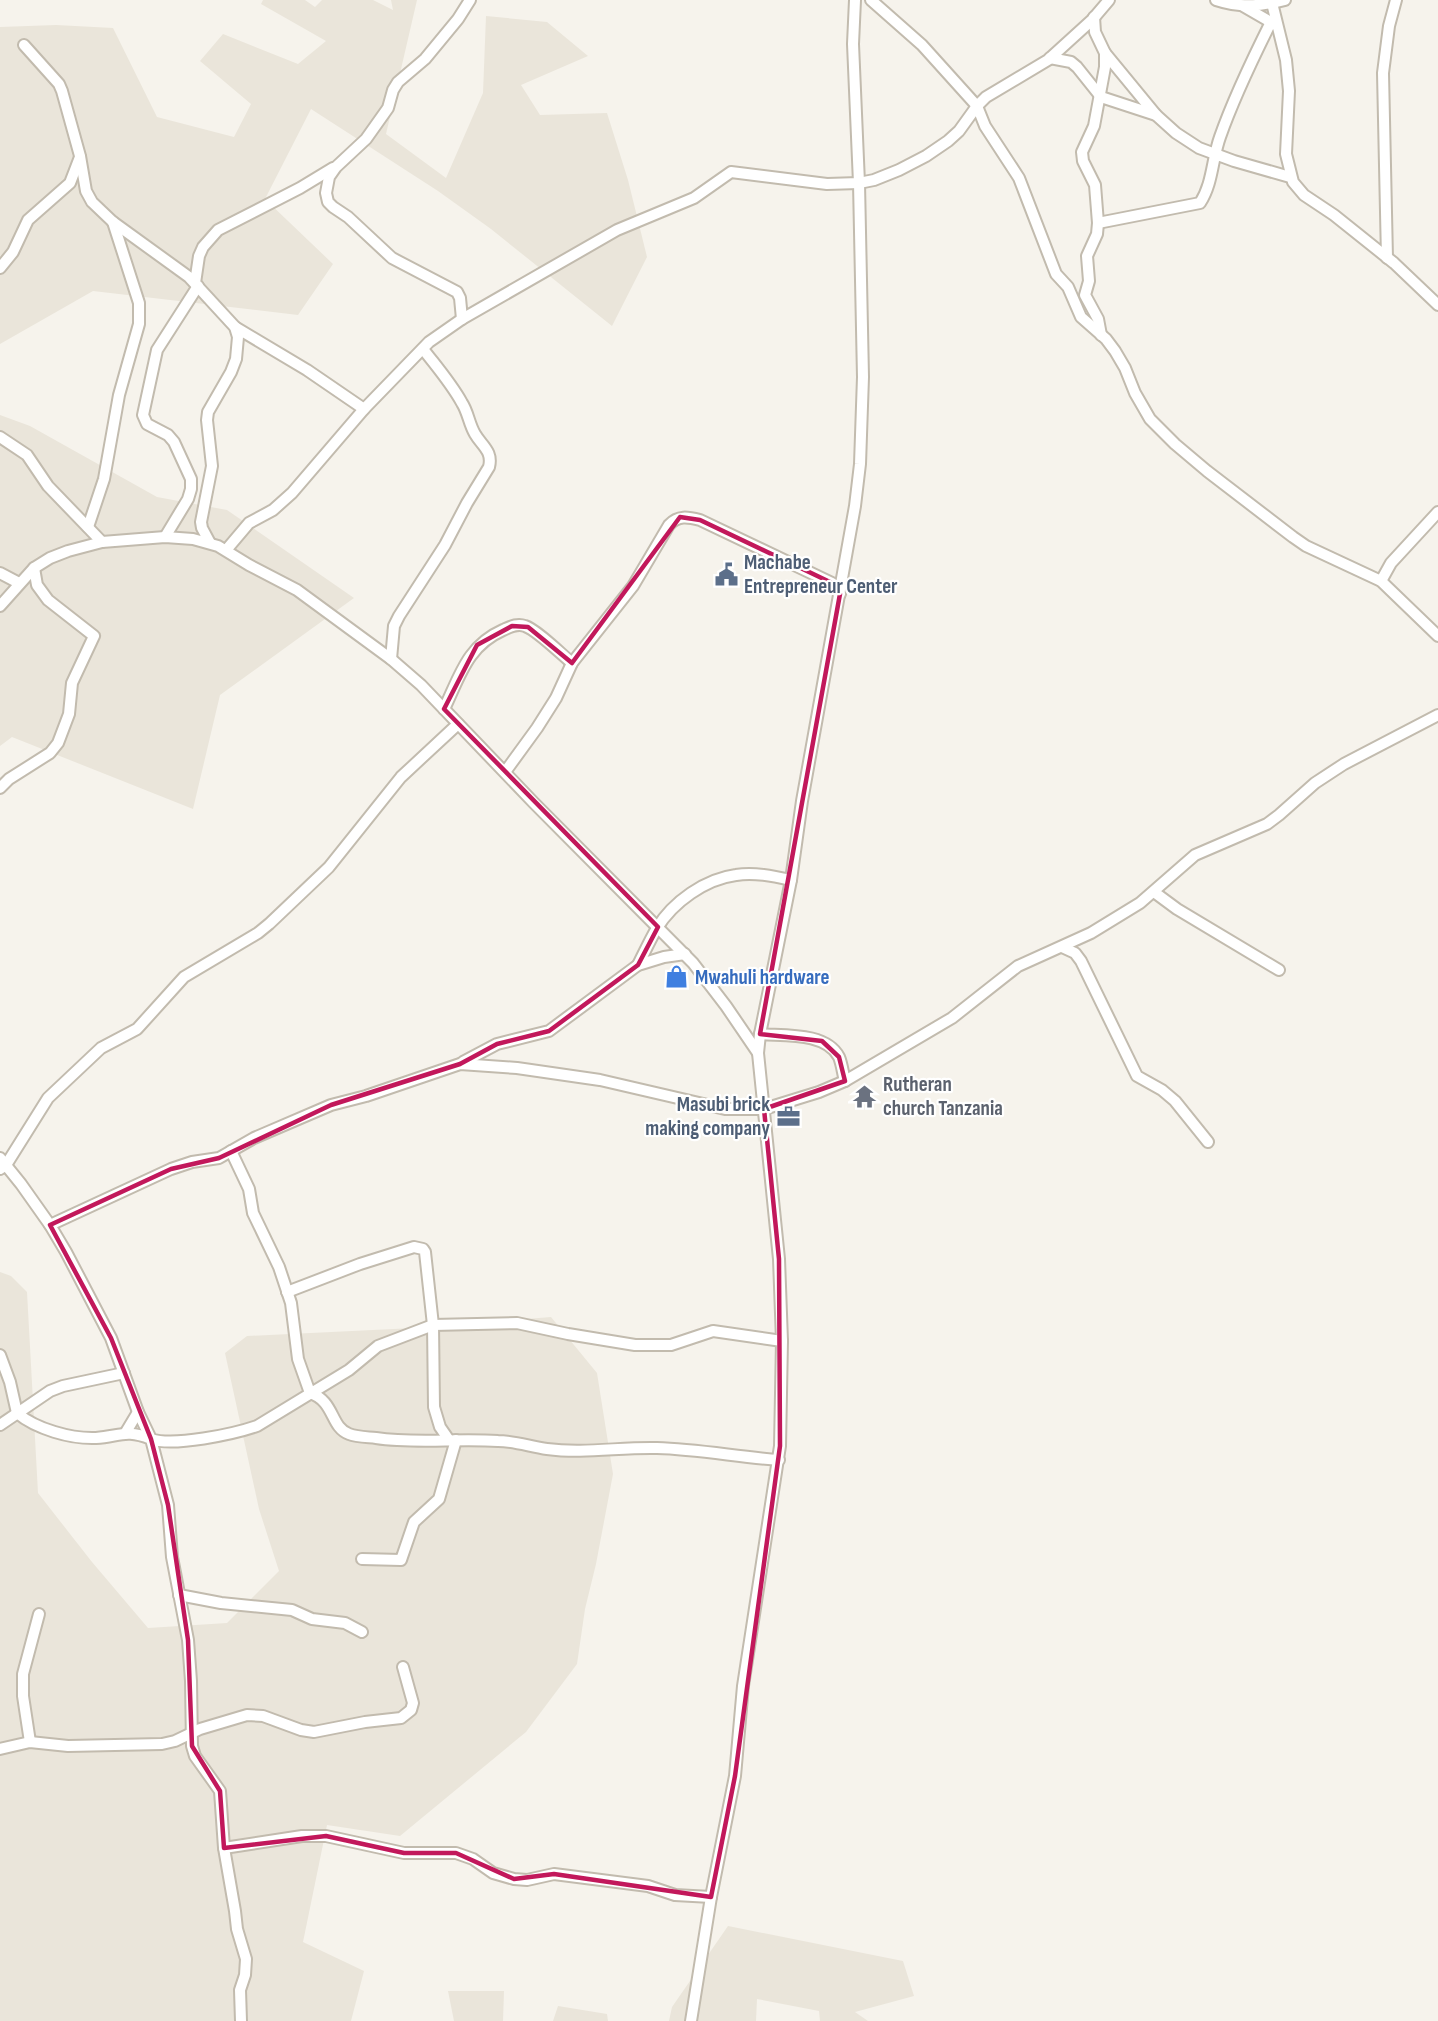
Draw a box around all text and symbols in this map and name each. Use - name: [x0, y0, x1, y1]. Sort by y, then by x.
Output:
- place label: Machabe Entrepreneur Center: [744, 550, 898, 599]
- public building icon: Machabe Entrepreneur Center: [713, 561, 739, 587]
- shop icon: Mwahuli hardware: [664, 964, 690, 990]
- place label: Mwahuli hardware: [695, 965, 829, 990]
- place label: Rutheran church Tanzania: [883, 1072, 1003, 1121]
- temple icon: Rutheran church Tanzania: [852, 1083, 878, 1109]
- place label: Masubi brick making company: [645, 1092, 770, 1141]
- office icon: Masubi brick making company: [775, 1103, 801, 1129]

